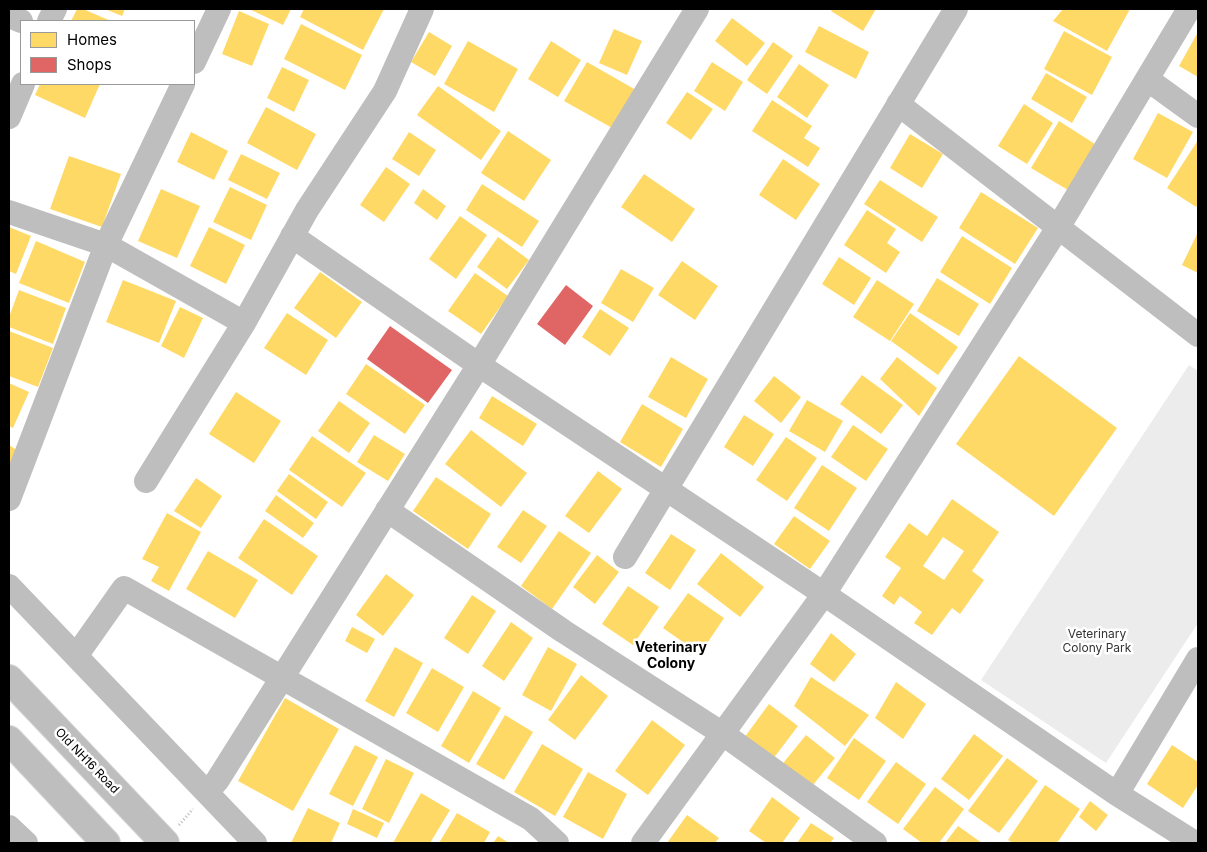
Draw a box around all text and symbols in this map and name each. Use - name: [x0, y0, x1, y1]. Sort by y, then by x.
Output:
- legend: [20, 20, 195, 85]
- text: Homes: [67, 30, 117, 49]
- text: Shops: [67, 55, 112, 74]
- park label: Veterinary Colony Park: [1063, 627, 1131, 655]
- district label: Veterinary Colony: [635, 640, 707, 672]
- street label: Old NH16 Road: [52, 725, 122, 797]

